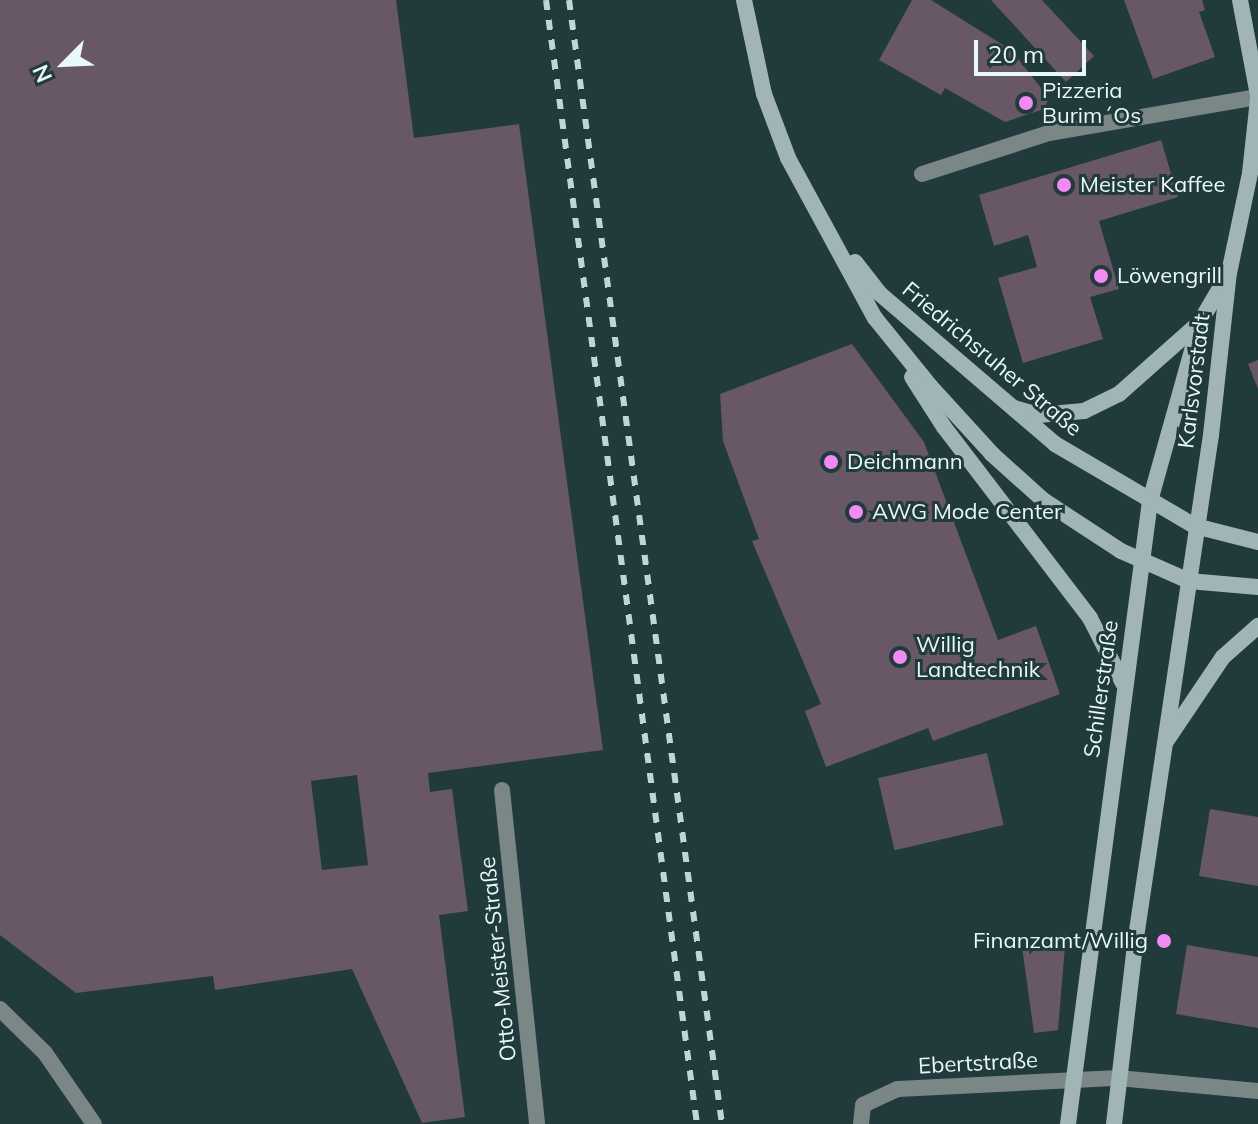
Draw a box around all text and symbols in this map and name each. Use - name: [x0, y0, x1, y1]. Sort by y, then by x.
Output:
- north arrow: [24, 24, 104, 104]
- scale bar: [978, 24, 1090, 74]
- text: 20 m: [988, 39, 1044, 69]
- text: N: [26, 60, 58, 87]
- place label: Pizzeria Burim´Os: [1042, 77, 1141, 128]
- marker: Pizzeria Burim´Os: [1017, 94, 1035, 112]
- place label: Meister Kaffee: [1080, 172, 1225, 198]
- marker: Meister Kaffee: [1055, 176, 1073, 194]
- place label: Löwengrill: [1117, 263, 1222, 289]
- marker: Löwengrill: [1092, 267, 1110, 285]
- street label: Friedrichsruher Straße: [897, 276, 1087, 442]
- street label: Karlsvorstadt: [1173, 312, 1215, 450]
- place label: Deichmann: [847, 449, 963, 475]
- marker: Deichmann: [822, 453, 840, 471]
- place label: AWG Mode Center: [872, 499, 1062, 525]
- marker: AWG Mode Center: [847, 503, 865, 521]
- street label: Schillerstraße: [1078, 619, 1124, 759]
- place label: Willig Landtechnik: [916, 631, 1040, 682]
- marker: Willig Landtechnik: [891, 648, 909, 666]
- street label: Otto-Meister-Straße: [474, 855, 522, 1063]
- place label: Finanzamt/Willig: [973, 928, 1148, 954]
- marker: Finanzamt/Willig: [1155, 932, 1173, 950]
- street label: Ebertstraße: [917, 1047, 1039, 1079]

